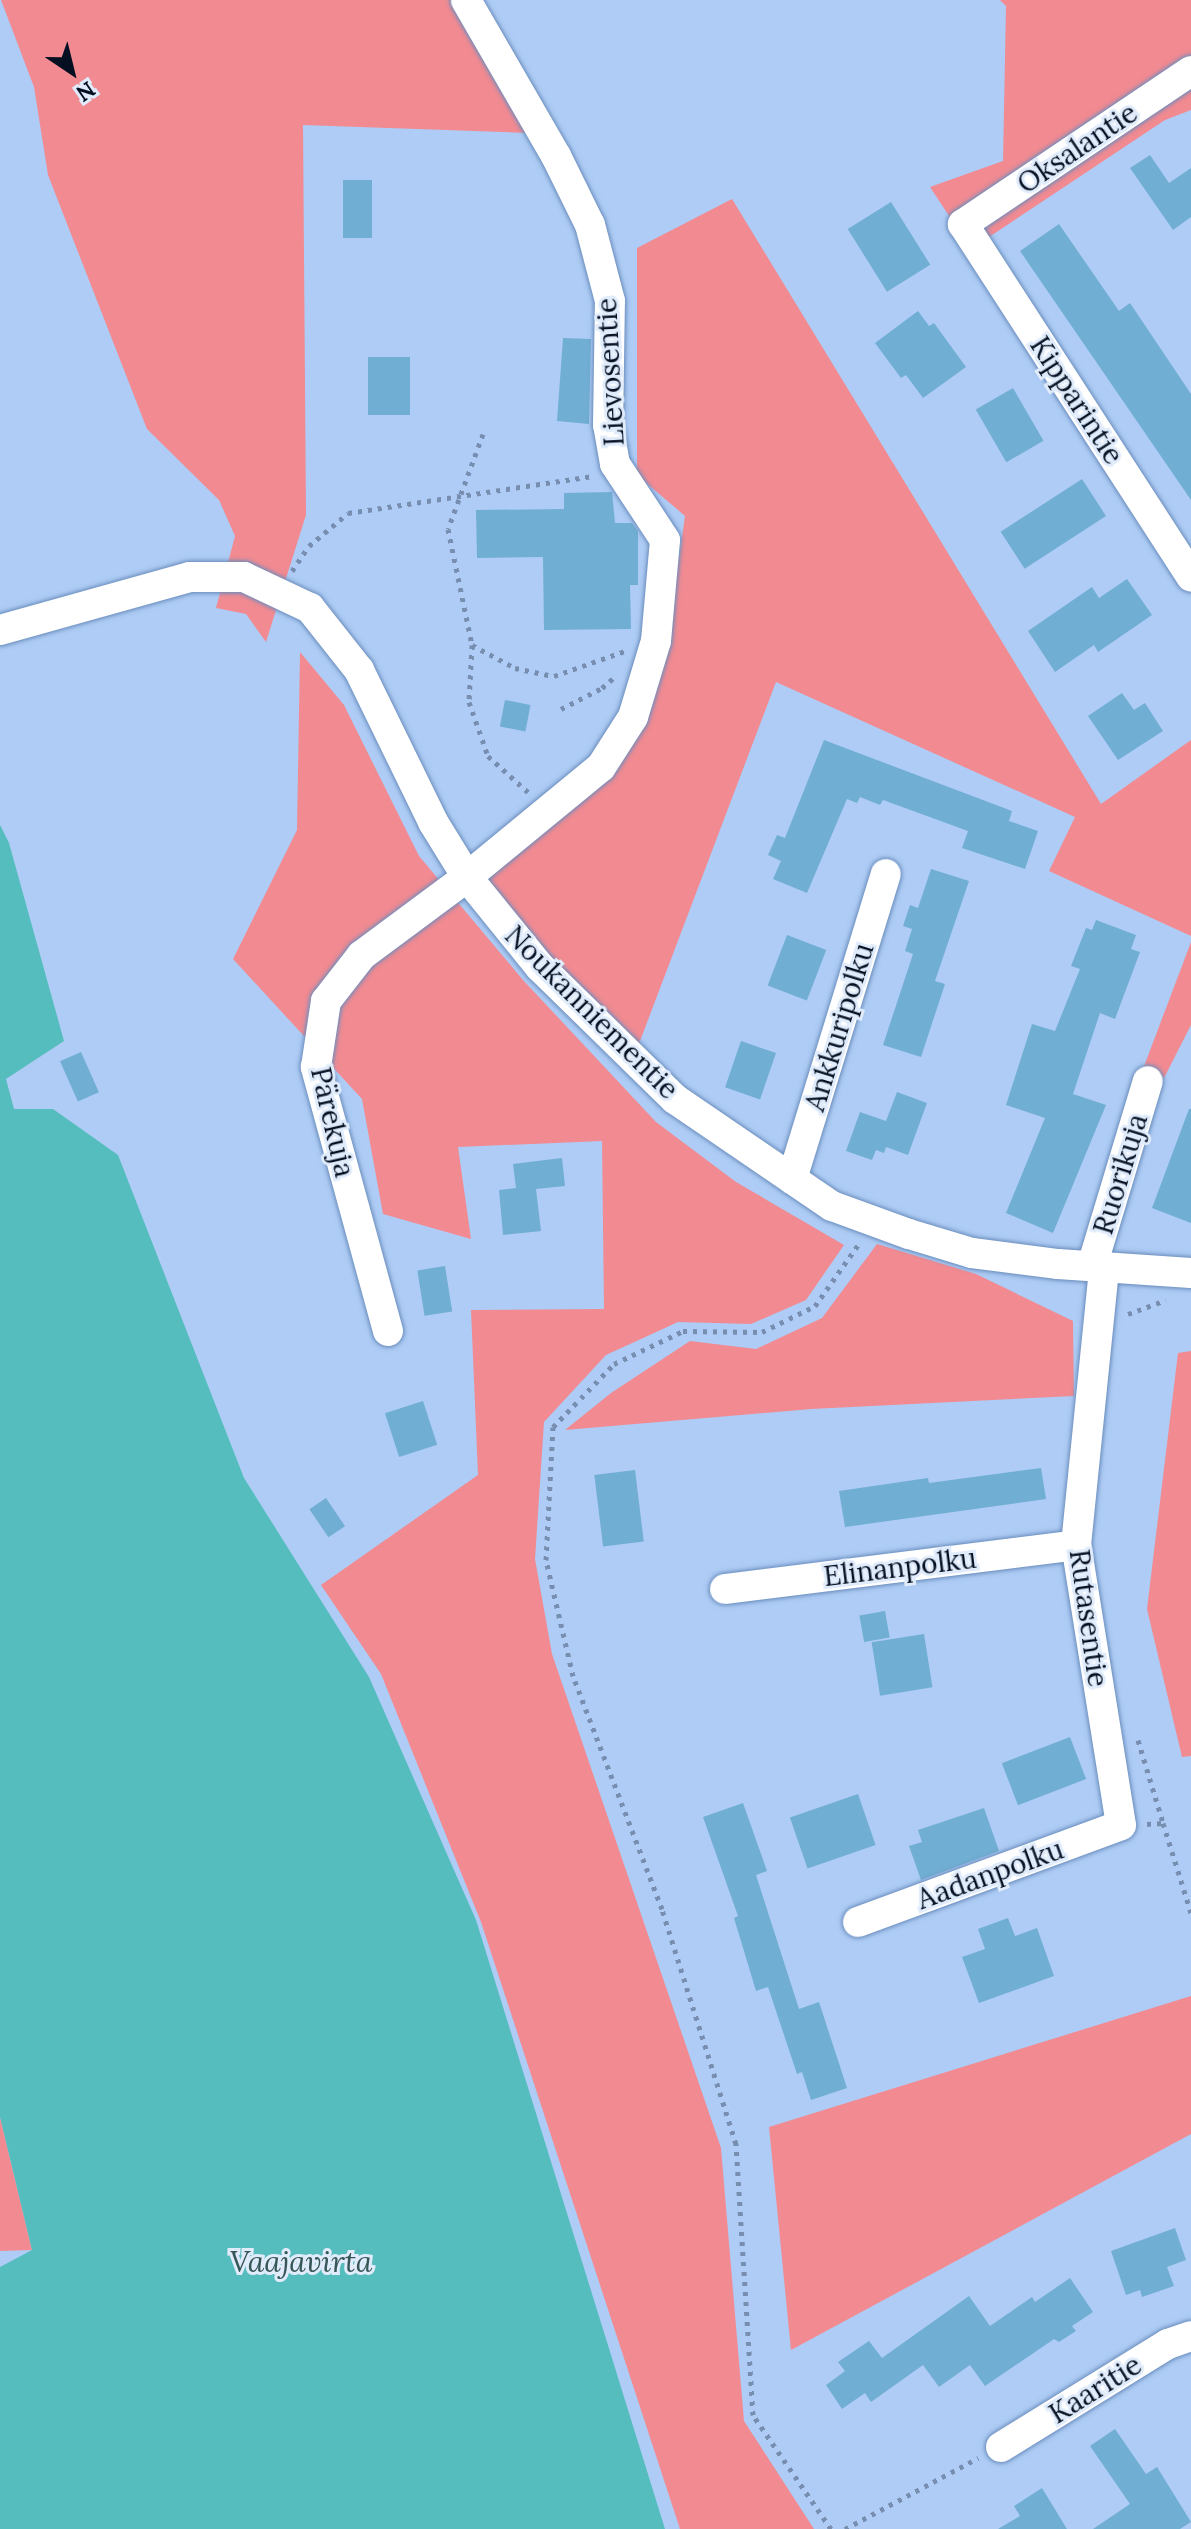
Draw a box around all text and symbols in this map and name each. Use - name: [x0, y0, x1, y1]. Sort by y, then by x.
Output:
- north arrow: [32, 32, 112, 112]
- text: N: [71, 75, 101, 108]
- street label: Oksalantie: [1011, 96, 1143, 200]
- street label: Lievosentie: [589, 297, 631, 447]
- street label: Kipparintie: [1023, 330, 1131, 470]
- street label: Noukanniementie: [498, 918, 686, 1106]
- street label: Ankkuripolku: [798, 939, 880, 1115]
- street label: Pärekuja: [304, 1064, 362, 1180]
- street label: Ruorikuja: [1086, 1110, 1154, 1238]
- street label: Elinanpolku: [822, 1541, 978, 1593]
- street label: Rutasentie: [1063, 1547, 1115, 1689]
- street label: Aadanpolku: [912, 1832, 1068, 1916]
- water label: Vaajavirta: [230, 2243, 372, 2279]
- street label: Kaaritie: [1043, 2348, 1147, 2430]

